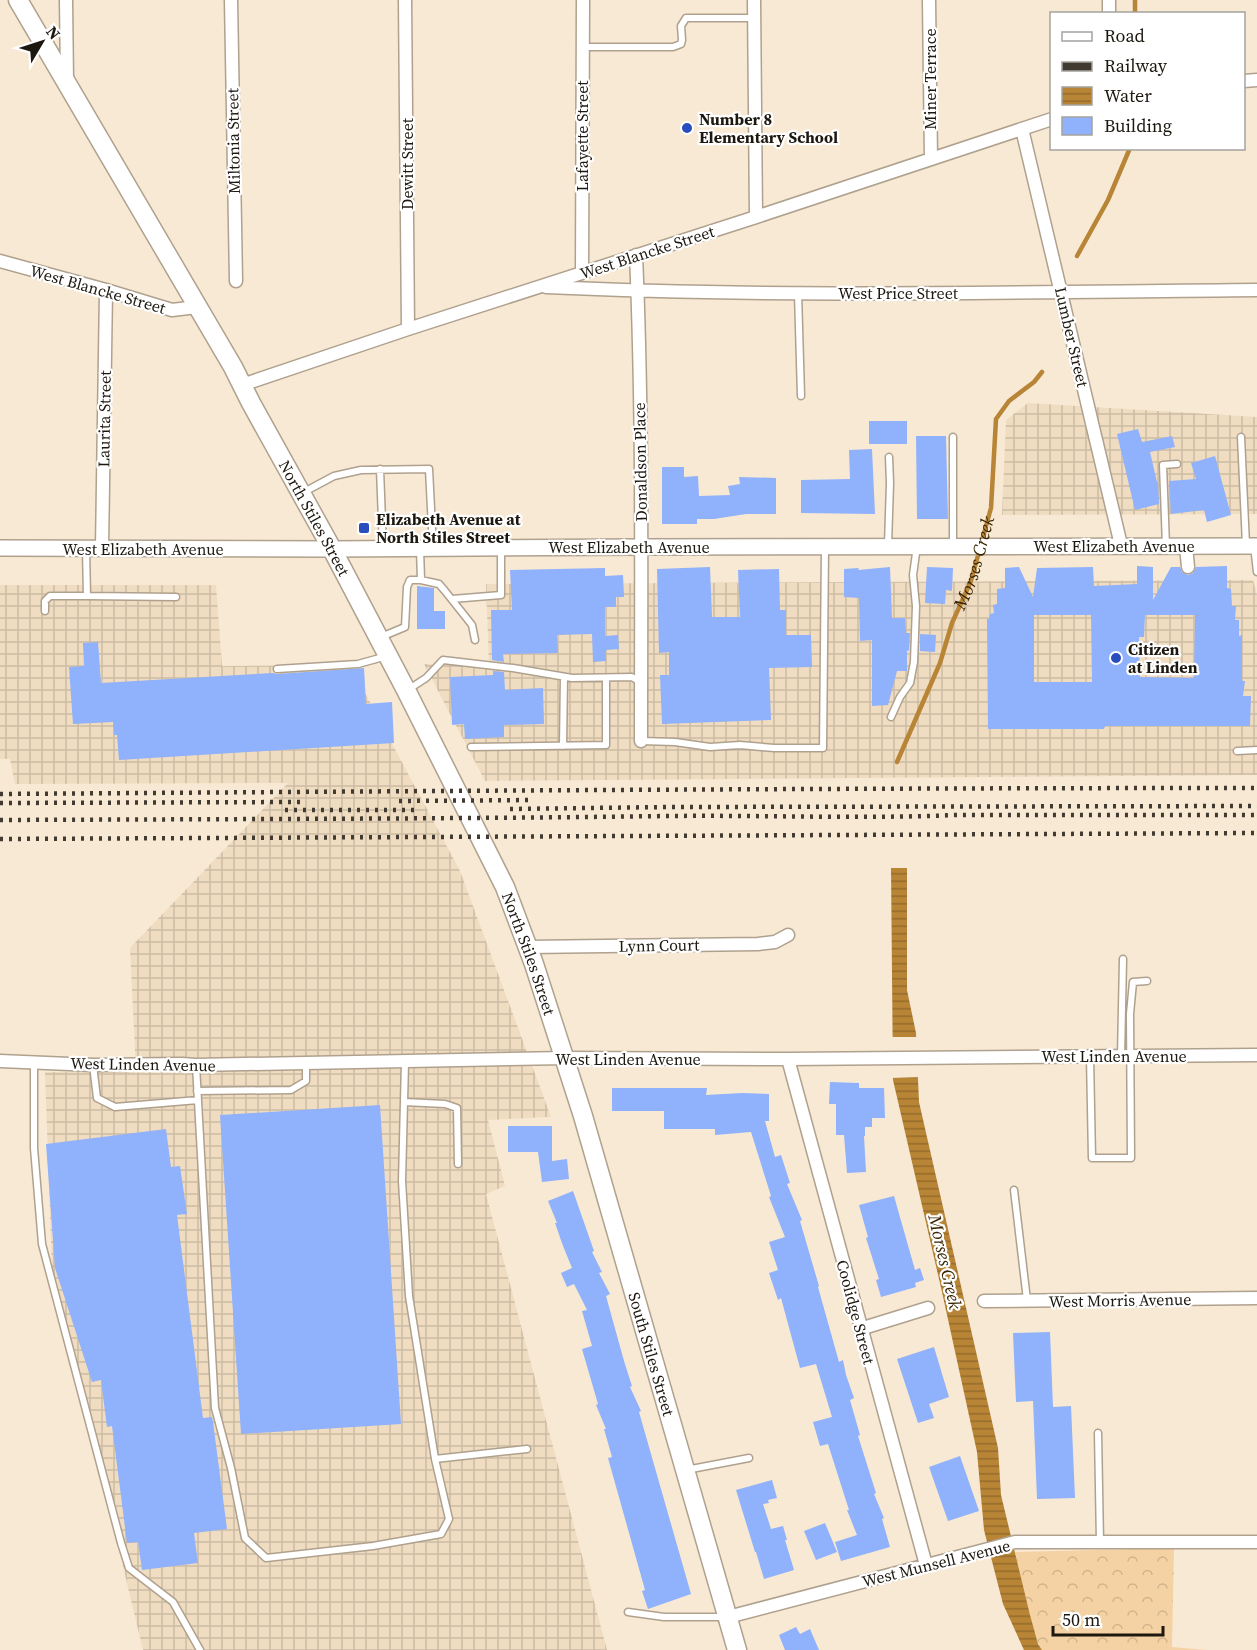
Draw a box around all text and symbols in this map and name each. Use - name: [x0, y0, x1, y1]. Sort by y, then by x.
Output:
- north arrow: [12, 12, 72, 72]
- legend: [1050, 12, 1245, 150]
- text: N: [41, 21, 66, 44]
- text: Road: [1104, 23, 1145, 48]
- street label: Miner Terrace: [919, 28, 941, 130]
- text: Railway: [1104, 53, 1168, 78]
- street label: Lafayette Street: [571, 80, 593, 192]
- text: Water: [1104, 83, 1152, 108]
- street label: Miltonia Street: [221, 87, 245, 194]
- place label: Number 8 Elementary School: [699, 108, 838, 148]
- text: Building: [1104, 113, 1172, 138]
- street label: Dewitt Street: [396, 117, 418, 210]
- marker: Number 8 Elementary School: [680, 121, 694, 135]
- street label: West Blancke Street: [577, 220, 718, 284]
- street label: West Blancke Street: [28, 259, 169, 319]
- street label: West Price Street: [838, 282, 959, 304]
- street label: Lumber Street: [1050, 285, 1094, 390]
- street label: Laurita Street: [92, 370, 116, 468]
- street label: Donaldson Place: [628, 402, 652, 522]
- street label: North Stiles Street: [274, 456, 356, 580]
- place label: Elizabeth Avenue at North Stiles Street: [376, 508, 521, 548]
- water label: Morses Creek: [946, 513, 1000, 614]
- marker: Elizabeth Avenue at North Stiles Street: [357, 521, 371, 535]
- street label: West Elizabeth Avenue: [1033, 535, 1195, 557]
- street label: West Elizabeth Avenue: [548, 536, 710, 558]
- street label: West Elizabeth Avenue: [62, 538, 224, 560]
- place label: Citizen at Linden: [1128, 638, 1198, 678]
- marker: Citizen at Linden: [1109, 651, 1123, 665]
- street label: North Stiles Street: [497, 889, 561, 1019]
- street label: Lynn Court: [618, 933, 700, 957]
- street label: West Linden Avenue: [1041, 1045, 1187, 1067]
- street label: West Linden Avenue: [555, 1048, 701, 1070]
- street label: West Linden Avenue: [70, 1052, 216, 1076]
- water label: Morses Creek: [922, 1211, 969, 1312]
- street label: Coolidge Street: [831, 1257, 881, 1367]
- street label: West Morris Avenue: [1048, 1288, 1192, 1312]
- street label: South Stiles Street: [623, 1290, 680, 1419]
- street label: West Munsell Avenue: [860, 1534, 1012, 1592]
- scale bar: [1053, 1599, 1162, 1637]
- text: 50 m: [1062, 1607, 1100, 1632]

